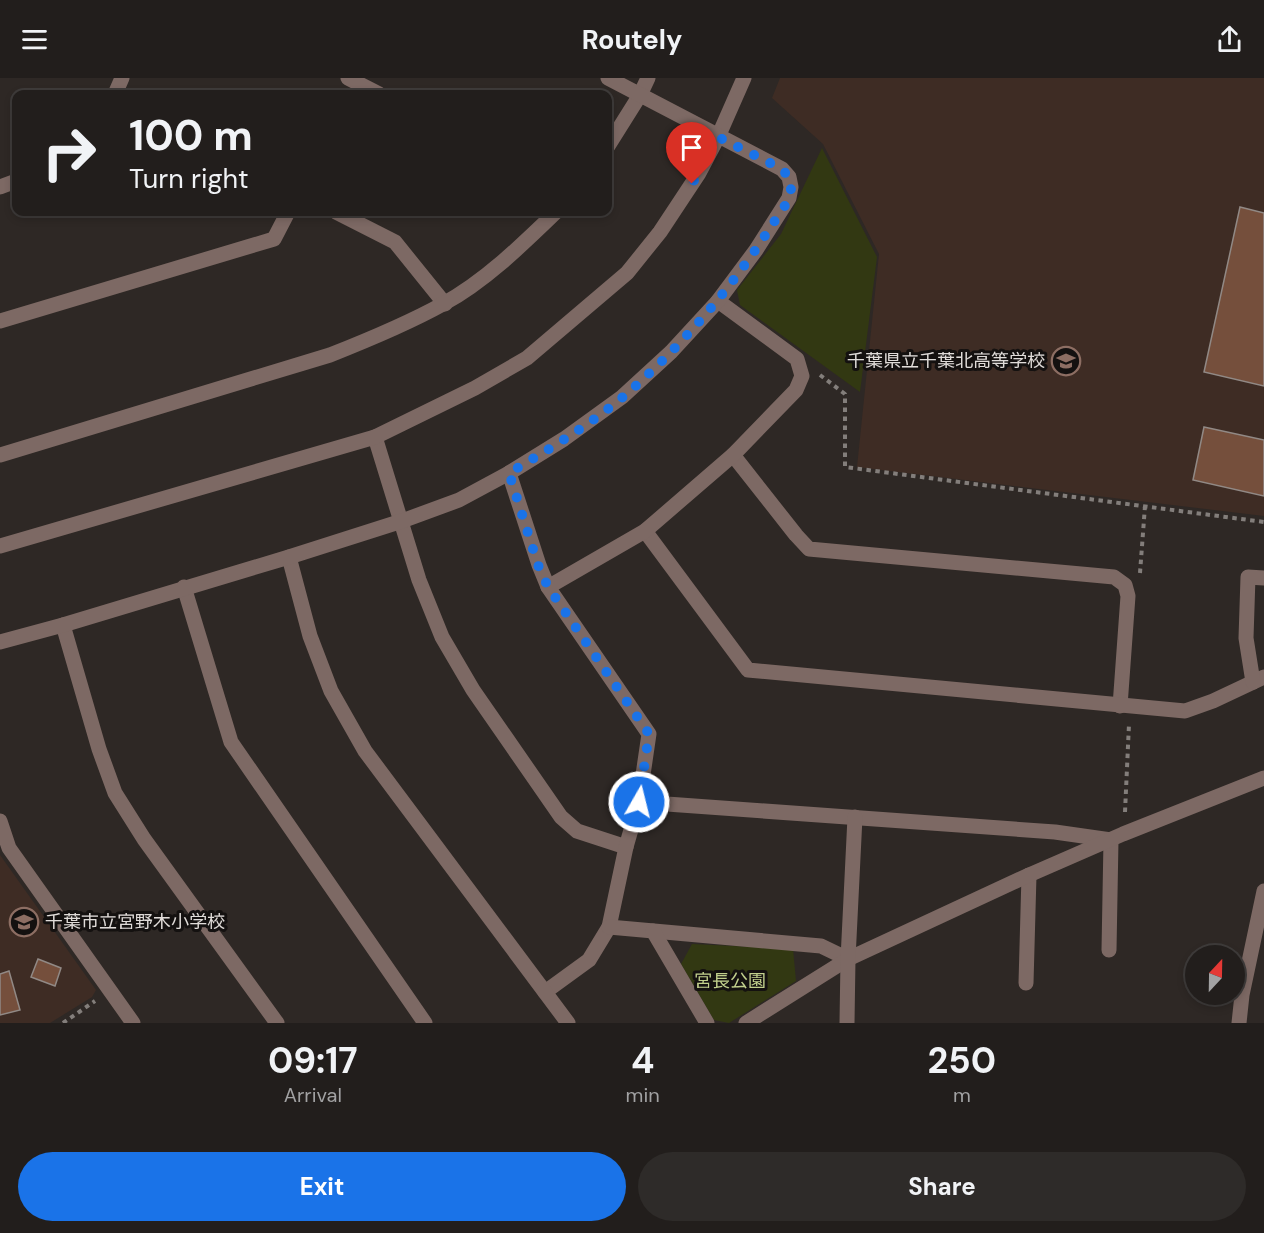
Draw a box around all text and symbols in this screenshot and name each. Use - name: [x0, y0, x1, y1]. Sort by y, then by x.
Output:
- text: Routely: [582, 22, 682, 57]
- icon: menu: [18, 23, 51, 56]
- icon: share: [1213, 23, 1246, 56]
- text: 100 m: [129, 108, 253, 163]
- icon: right: [30, 114, 108, 192]
- pin: [666, 122, 717, 184]
- icon: arrive: [675, 131, 708, 164]
- text: Turn right: [129, 161, 249, 196]
- school or university icon: 千葉県立千葉北高等学校: [1050, 345, 1082, 377]
- place label: 千葉県立千葉北高等学校: [847, 349, 1045, 373]
- position arrow: [607, 770, 671, 834]
- school or university icon: 千葉市立宮野木小学校: [8, 906, 40, 938]
- place label: 千葉市立宮野木小学校: [45, 910, 225, 934]
- north arrow: [1185, 945, 1245, 1005]
- map controls: [1185, 945, 1245, 1005]
- park label: 宮長公園: [694, 969, 766, 993]
- text: 09:17: [268, 1037, 358, 1084]
- text: 4: [631, 1037, 654, 1084]
- text: 250: [928, 1037, 996, 1084]
- text: Arrival: [284, 1082, 342, 1108]
- text: min: [626, 1082, 660, 1108]
- text: m: [953, 1082, 971, 1108]
- button: Exit: [18, 1152, 626, 1221]
- button: Share: [638, 1152, 1246, 1221]

